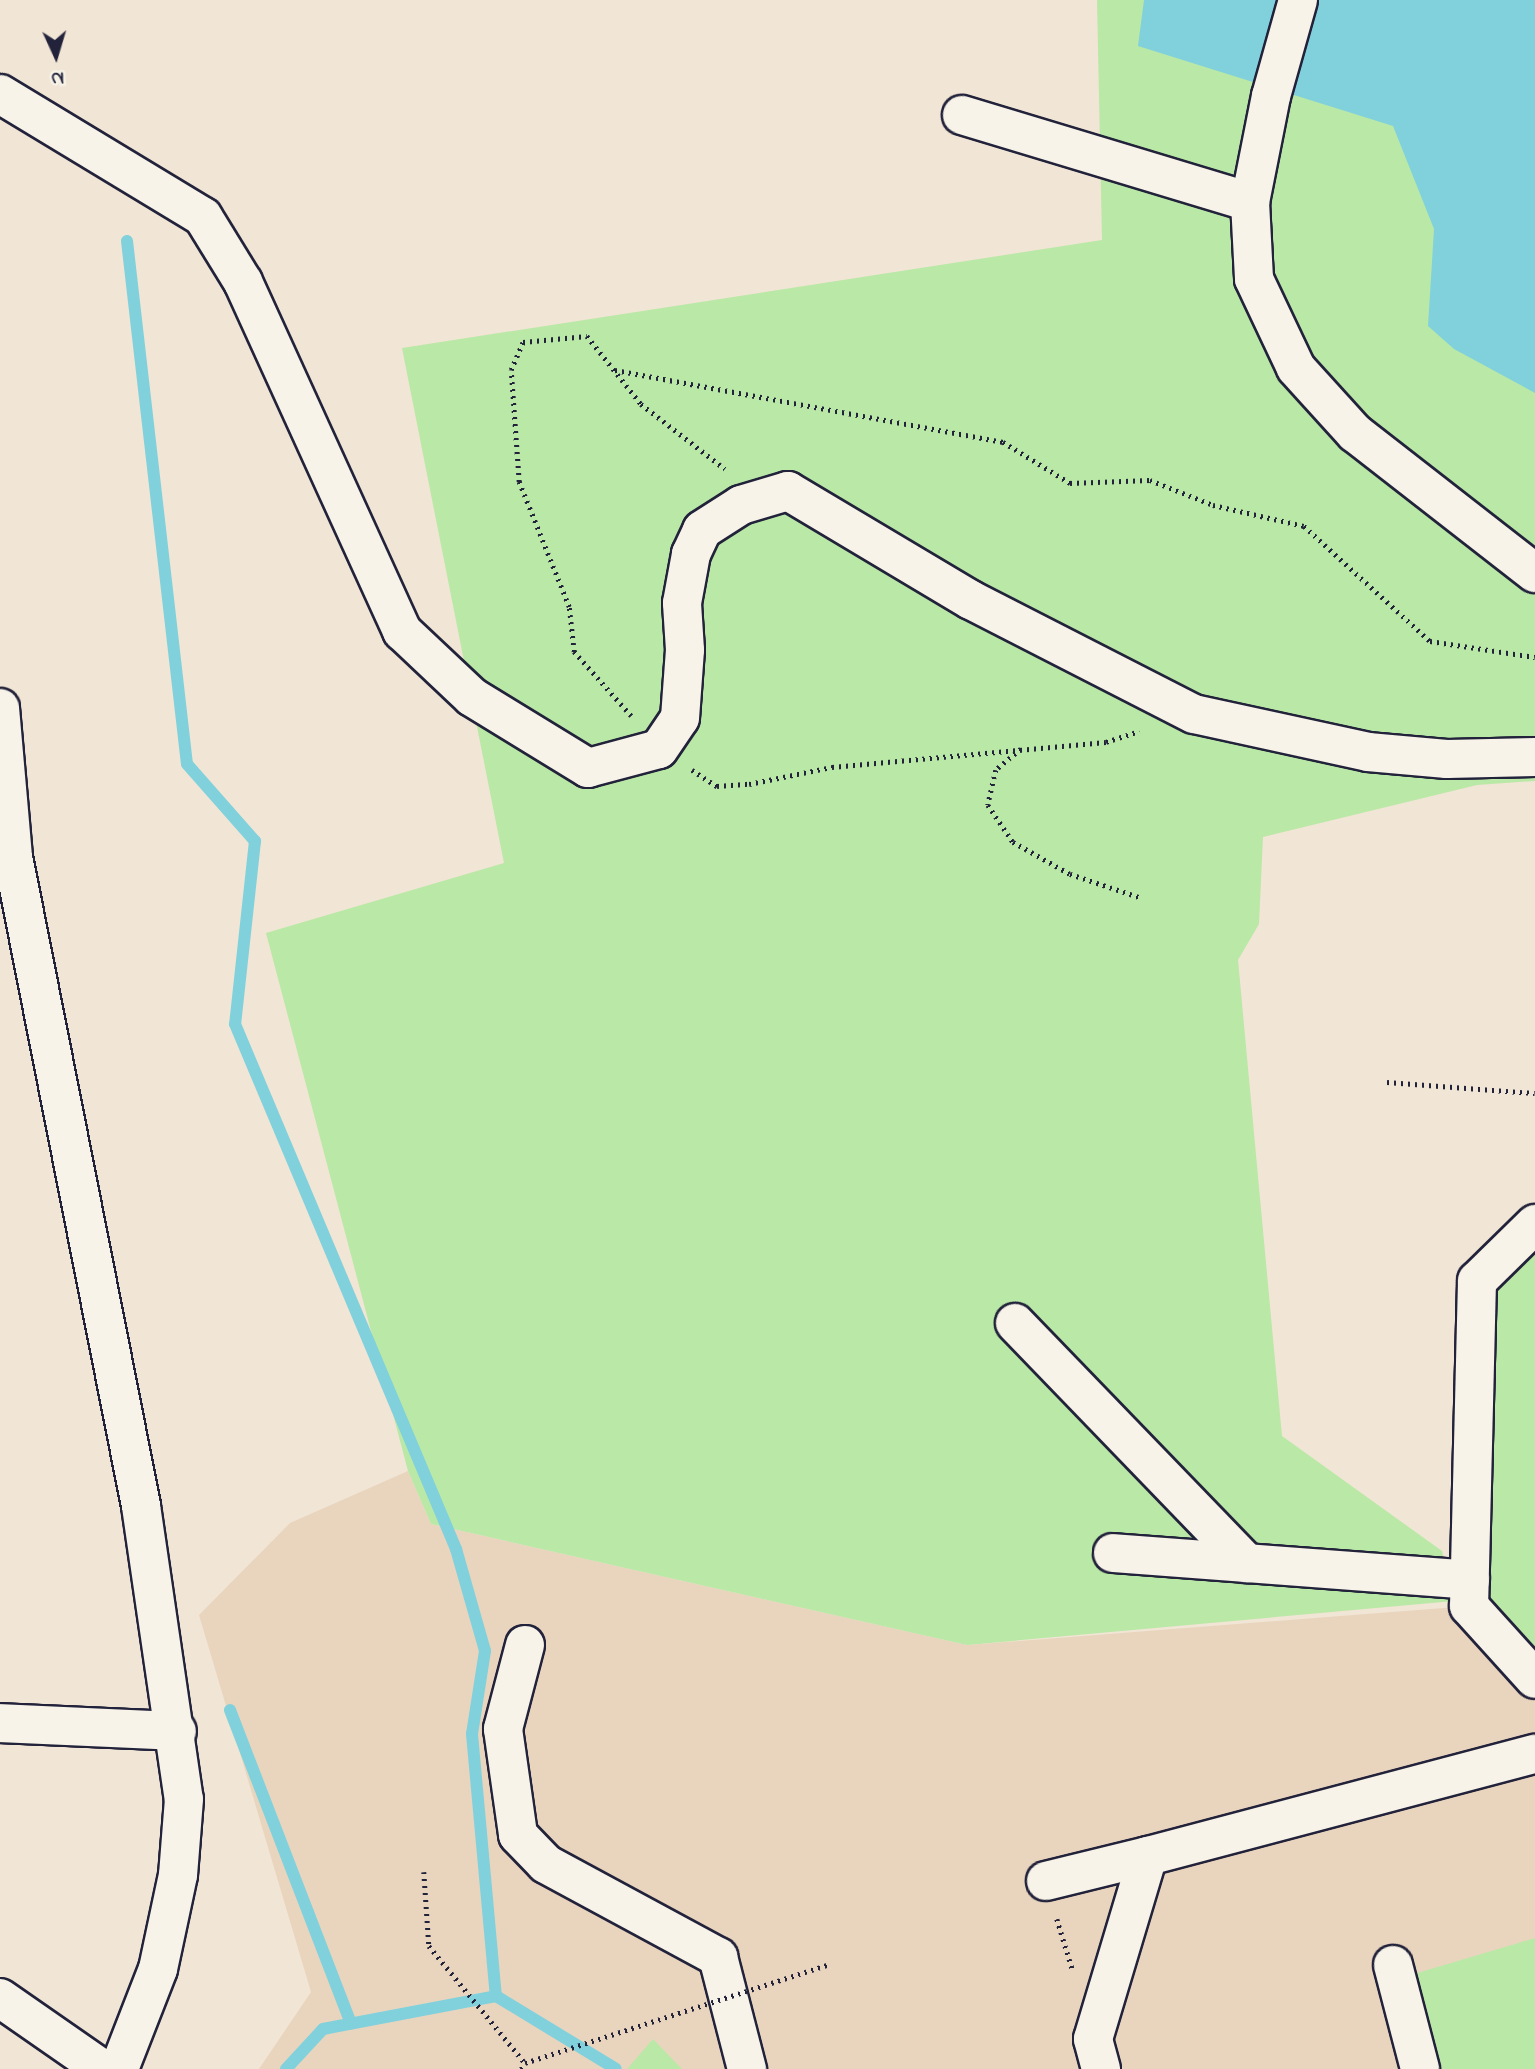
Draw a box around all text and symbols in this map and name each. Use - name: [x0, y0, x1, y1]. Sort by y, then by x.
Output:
- north arrow: [21, 21, 91, 91]
- text: N: [50, 64, 65, 91]

